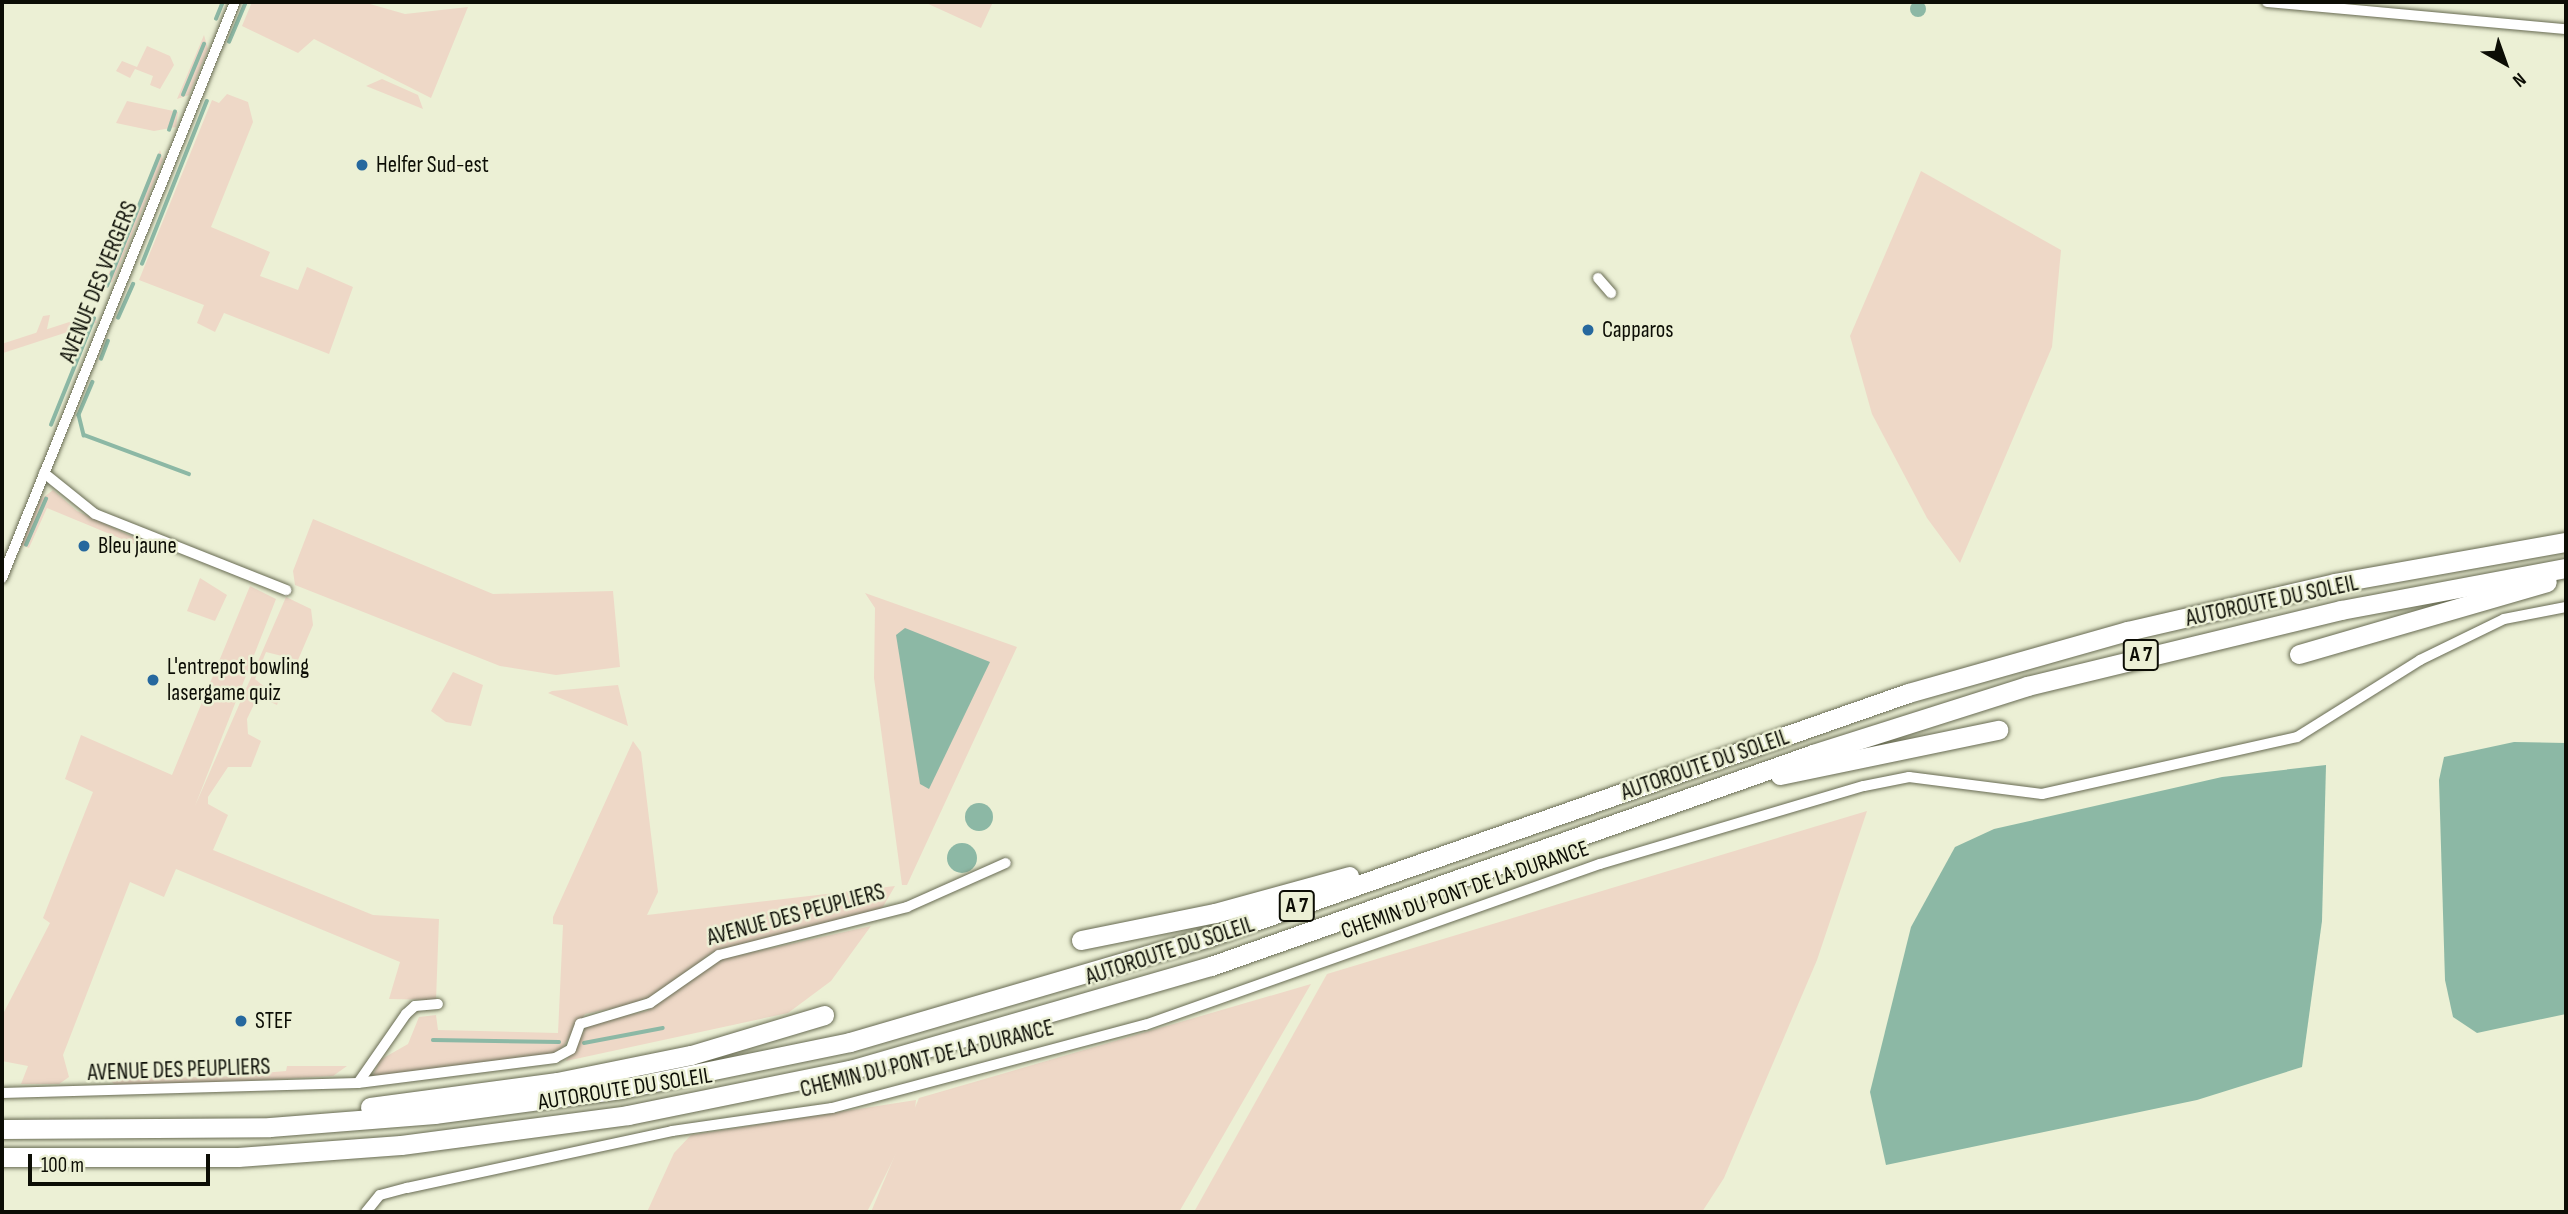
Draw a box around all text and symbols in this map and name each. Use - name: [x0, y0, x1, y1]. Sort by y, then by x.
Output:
- north arrow: [2470, 28, 2540, 98]
- text: N: [2508, 67, 2530, 92]
- place label: Helfer Sud-est: [376, 151, 489, 179]
- marker: Helfer Sud-est: [354, 157, 370, 173]
- street label: AVENUE DES VERGERS: [54, 197, 144, 367]
- place label: Capparos: [1602, 316, 1674, 344]
- marker: Capparos: [1580, 322, 1596, 338]
- place label: Bleu jaune: [98, 532, 177, 560]
- marker: Bleu jaune: [76, 538, 92, 554]
- street label: AUTOROUTE DU SOLEIL: [2183, 569, 2361, 633]
- road number: A 7: [2122, 638, 2160, 672]
- place label: L'entrepot bowling lasergame quiz: [167, 653, 309, 707]
- marker: L'entrepot bowling lasergame quiz: [145, 672, 161, 688]
- street label: AUTOROUTE DU SOLEIL: [1617, 723, 1793, 807]
- street label: CHEMIN DU PONT DE LA DURANCE: [1338, 835, 1592, 945]
- street label: AVENUE DES PEUPLIERS: [704, 878, 888, 952]
- road number: A 7: [1278, 888, 1316, 923]
- street label: AUTOROUTE DU SOLEIL: [1082, 911, 1258, 991]
- place label: STEF: [255, 1007, 293, 1035]
- marker: STEF: [233, 1013, 249, 1029]
- street label: CHEMIN DU PONT DE LA DURANCE: [797, 1014, 1057, 1104]
- street label: AVENUE DES PEUPLIERS: [87, 1053, 271, 1087]
- street label: AUTOROUTE DU SOLEIL: [536, 1062, 714, 1116]
- scale bar: [32, 1140, 214, 1184]
- text: 100 m: [41, 1153, 84, 1178]

